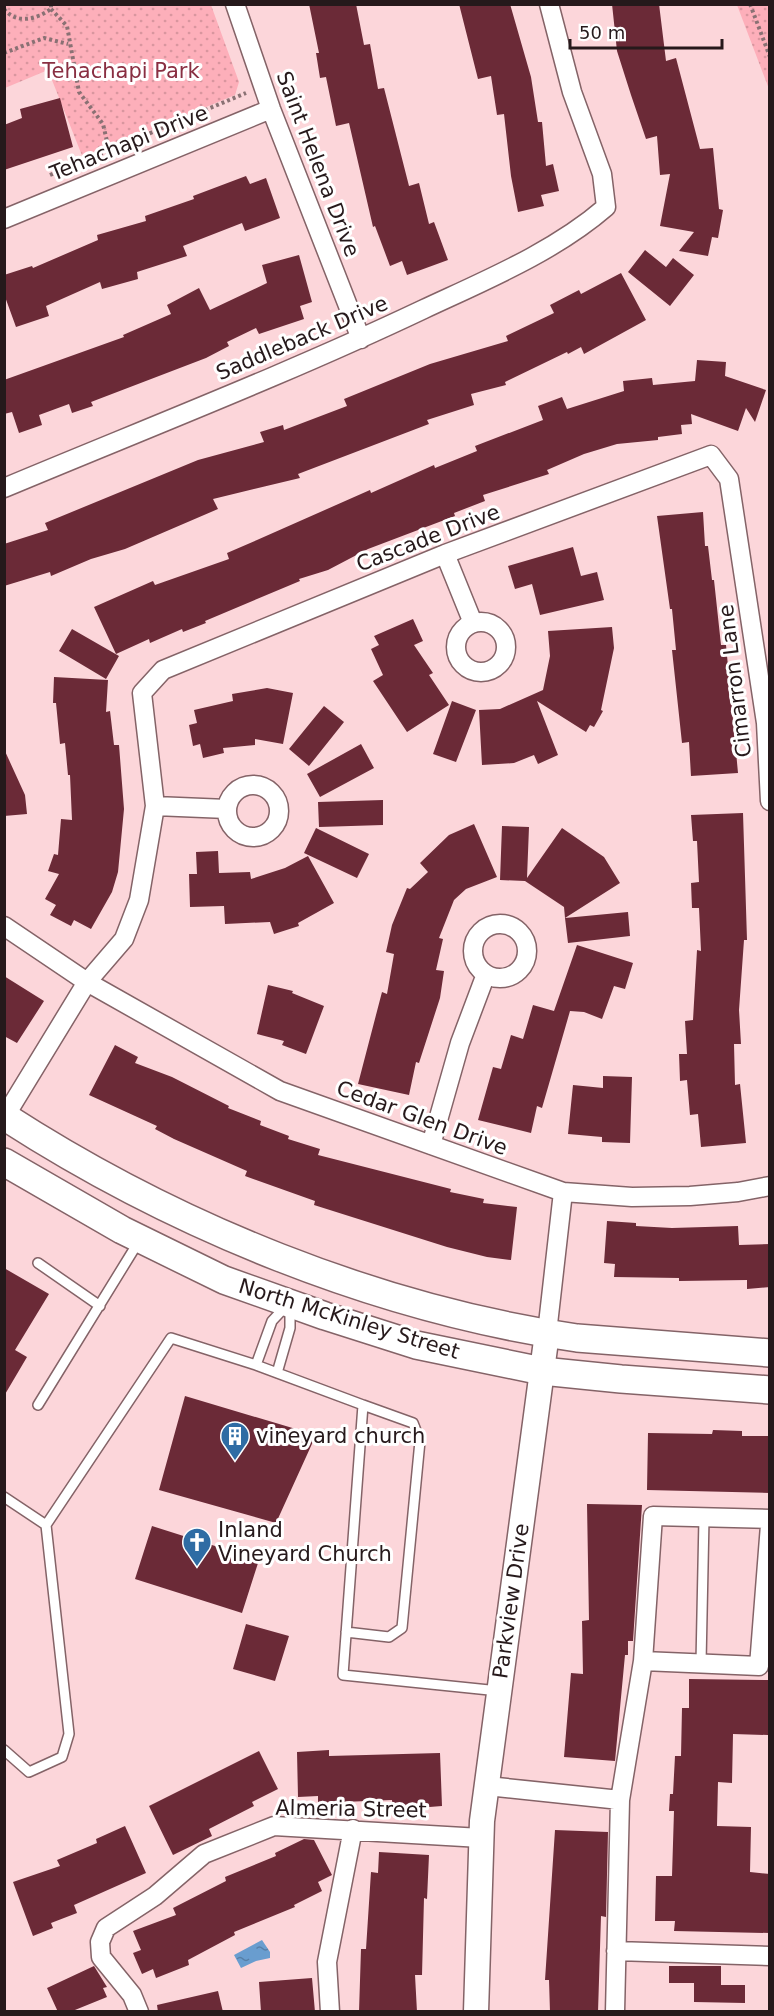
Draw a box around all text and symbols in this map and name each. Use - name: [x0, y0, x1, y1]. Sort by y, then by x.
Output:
- scale bar: [570, 12, 722, 50]
- text: 50 m: [579, 22, 625, 43]
- park label: Tehachapi Park: [41, 59, 200, 83]
- street label: Saint Helena Drive: [272, 68, 364, 260]
- street label: Tehachapi Drive: [46, 100, 211, 186]
- street label: Saddleback Drive: [213, 291, 391, 385]
- street label: Cascade Drive: [353, 500, 503, 576]
- street label: Cimarron Lane: [714, 603, 756, 759]
- street label: Cedar Glen Drive: [333, 1076, 511, 1160]
- street label: North McKinley Street: [236, 1274, 462, 1364]
- building icon: vineyard church: [219, 1420, 251, 1462]
- place label: vineyard church: [256, 1424, 425, 1448]
- place label: Inland Vineyard Church: [218, 1518, 392, 1566]
- street label: Parkview Drive: [488, 1522, 534, 1680]
- church icon: Inland Vineyard Church: [181, 1526, 213, 1568]
- street label: Almeria Street: [275, 1796, 427, 1822]

